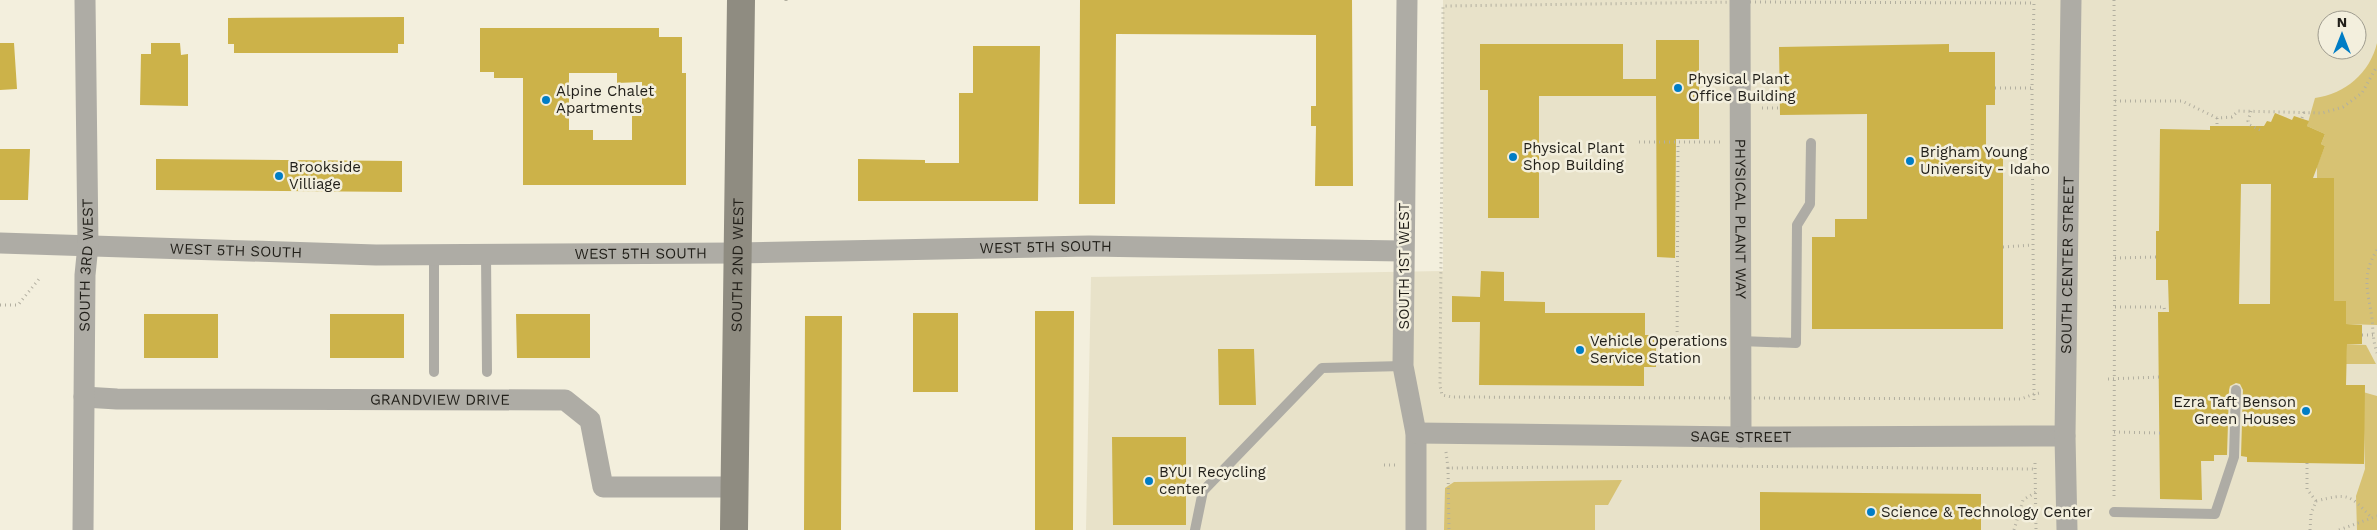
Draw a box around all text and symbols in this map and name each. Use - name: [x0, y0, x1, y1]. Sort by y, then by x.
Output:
- north arrow: [2317, 10, 2367, 60]
- text: N: [2337, 14, 2347, 30]
- place label: Physical Plant Office Building: [1688, 70, 1795, 105]
- place label: Alpine Chalet Apartments: [556, 82, 655, 117]
- marker: Physical Plant Office Building: [1672, 82, 1684, 94]
- marker: Alpine Chalet Apartments: [540, 94, 552, 106]
- place label: Physical Plant Shop Building: [1523, 139, 1625, 174]
- street label: PHYSICAL PLANT WAY: [1731, 139, 1750, 300]
- place label: Brigham Young University - Idaho: [1920, 143, 2050, 178]
- marker: Physical Plant Shop Building: [1507, 151, 1519, 163]
- marker: Brigham Young University - Idaho: [1904, 155, 1916, 167]
- place label: Brookside Villiage: [289, 158, 361, 193]
- marker: Brookside Villiage: [273, 170, 285, 182]
- street label: SOUTH CENTER STREET: [2057, 176, 2078, 354]
- street label: SOUTH 3RD WEST: [76, 198, 97, 332]
- street label: SOUTH 2ND WEST: [728, 198, 747, 332]
- street label: SOUTH 1ST WEST: [1395, 203, 1413, 329]
- street label: WEST 5TH SOUTH: [979, 237, 1112, 257]
- street label: WEST 5TH SOUTH: [169, 239, 302, 262]
- street label: WEST 5TH SOUTH: [575, 244, 707, 263]
- place label: Vehicle Operations Service Station: [1590, 332, 1728, 367]
- marker: Vehicle Operations Service Station: [1574, 344, 1586, 356]
- street label: GRANDVIEW DRIVE: [370, 391, 510, 409]
- place label: Ezra Taft Benson Green Houses: [2173, 393, 2296, 428]
- marker: Ezra Taft Benson Green Houses: [2300, 405, 2312, 417]
- street label: SAGE STREET: [1690, 427, 1792, 446]
- place label: BYUI Recycling center: [1159, 463, 1266, 498]
- marker: BYUI Recycling center: [1143, 475, 1155, 487]
- place label: Science & Technology Center: [1881, 503, 2092, 521]
- marker: Science & Technology Center: [1865, 506, 1877, 518]

